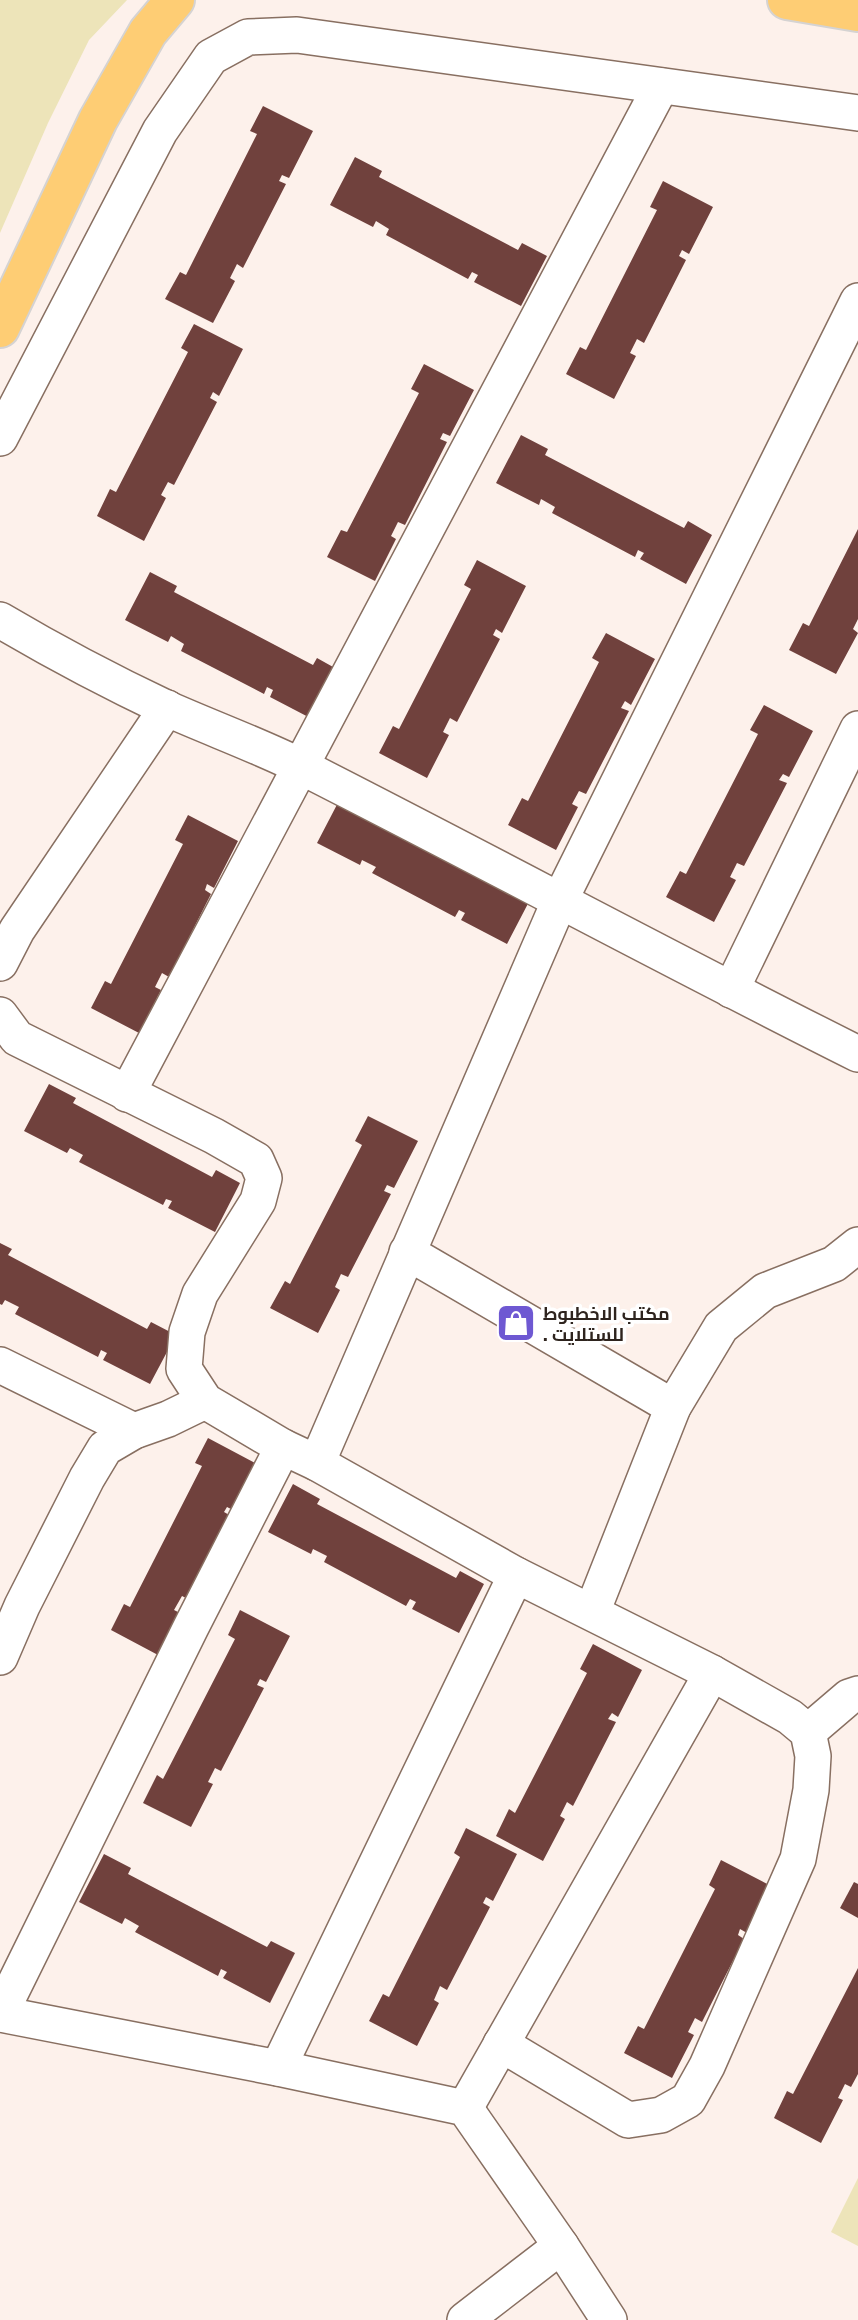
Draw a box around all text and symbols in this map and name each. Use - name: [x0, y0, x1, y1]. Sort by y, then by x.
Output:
- shop icon: مكتب الاخطبوط . للستلايت: [495, 1302, 537, 1344]
- place label: مكتب الاخطبوط . للستلايت: [543, 1303, 670, 1345]

